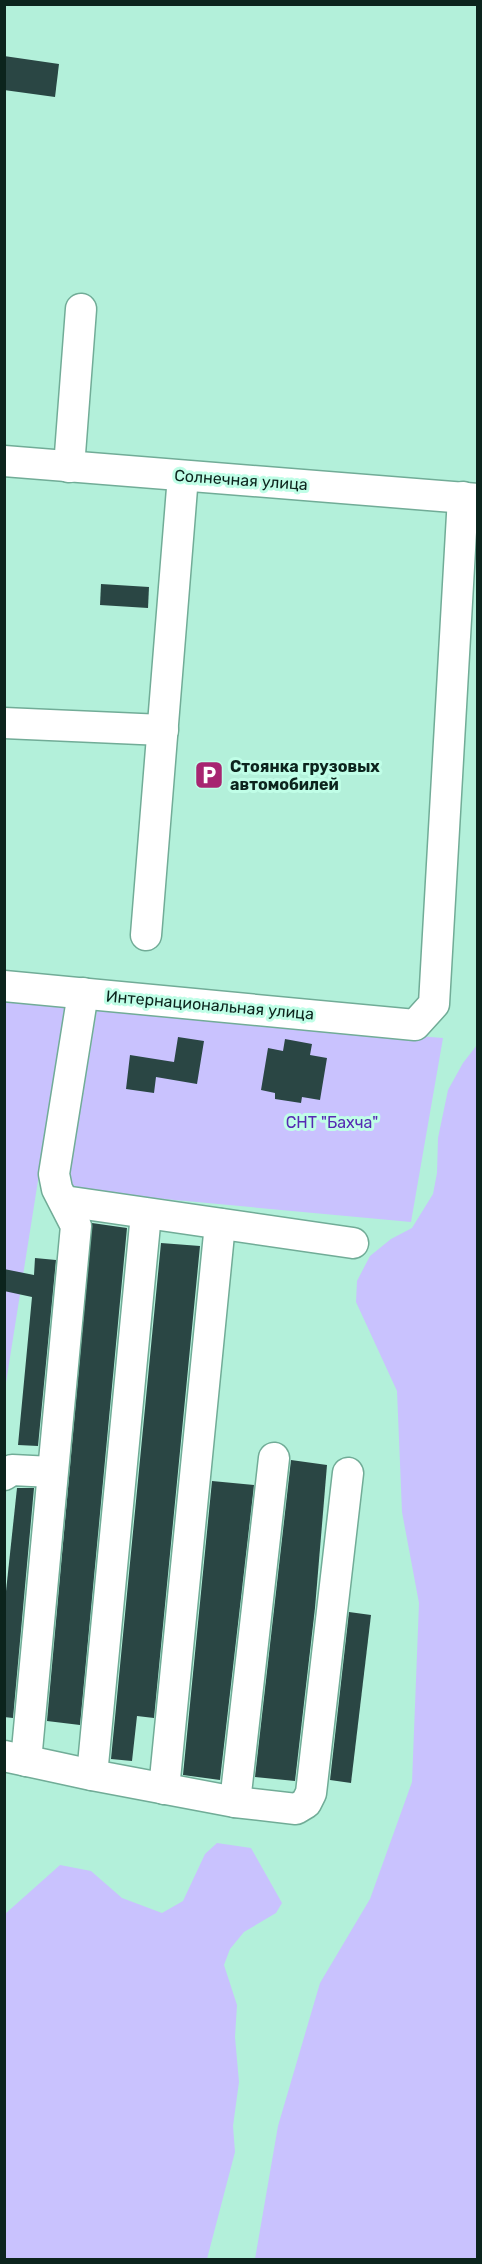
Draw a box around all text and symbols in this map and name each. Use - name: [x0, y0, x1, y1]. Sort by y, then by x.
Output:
- street label: Солнечная улица: [174, 466, 308, 494]
- place label: Стоянка грузовых автомобилей: [230, 757, 380, 794]
- parking icon: Стоянка грузовых автомобилей: [193, 759, 225, 791]
- street label: Интернациональная улица: [105, 986, 315, 1024]
- park label: СНТ "Бахча": [286, 1113, 378, 1132]

